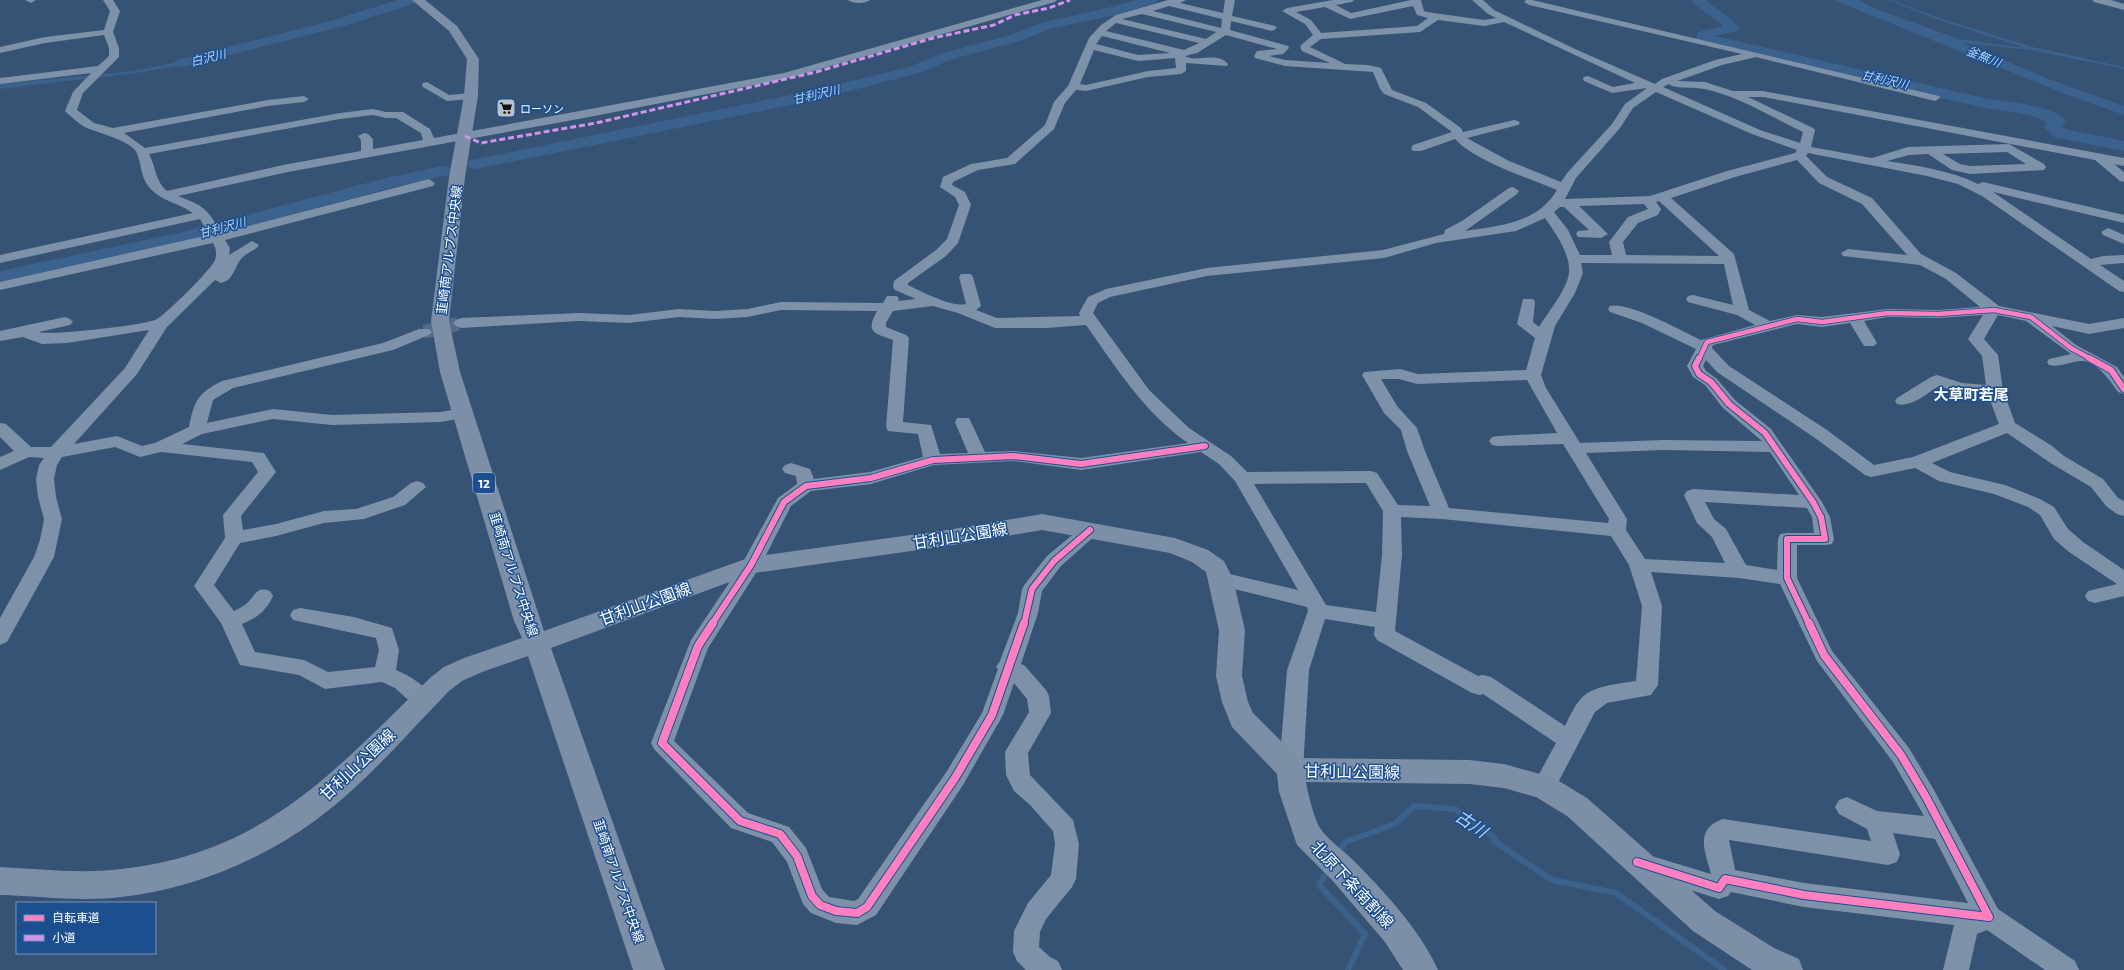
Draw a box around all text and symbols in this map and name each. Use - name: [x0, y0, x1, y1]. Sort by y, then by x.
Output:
- water label: 釜無川: [1965, 43, 2005, 70]
- water label: 白沢川: [189, 45, 229, 68]
- water label: 甘利沢川: [1860, 67, 1912, 92]
- water label: 甘利沢川: [791, 81, 843, 106]
- supermarket icon: ローソン: [495, 97, 517, 119]
- place label: ローソン: [520, 102, 564, 115]
- street label: 韮崎南アルプス中央線: [433, 185, 465, 315]
- water label: 甘利沢川: [197, 214, 249, 240]
- district label: 大草町若尾: [1933, 385, 2009, 403]
- road number: 12: [473, 473, 495, 493]
- street label: 韮崎南アルプス中央線: [486, 510, 542, 638]
- street label: 甘利山公園線: [911, 518, 1009, 552]
- street label: 甘利山公園線: [597, 578, 693, 628]
- street label: 甘利山公園線: [315, 724, 399, 804]
- street label: 甘利山公園線: [1304, 761, 1400, 781]
- water label: 古川: [1452, 805, 1493, 842]
- street label: 韮崎南アルプス中央線: [590, 817, 648, 945]
- street label: 北原下条南割線: [1308, 837, 1398, 931]
- legend: [16, 902, 156, 954]
- text: 自転車道: [52, 910, 100, 924]
- text: 小道: [52, 930, 76, 944]

